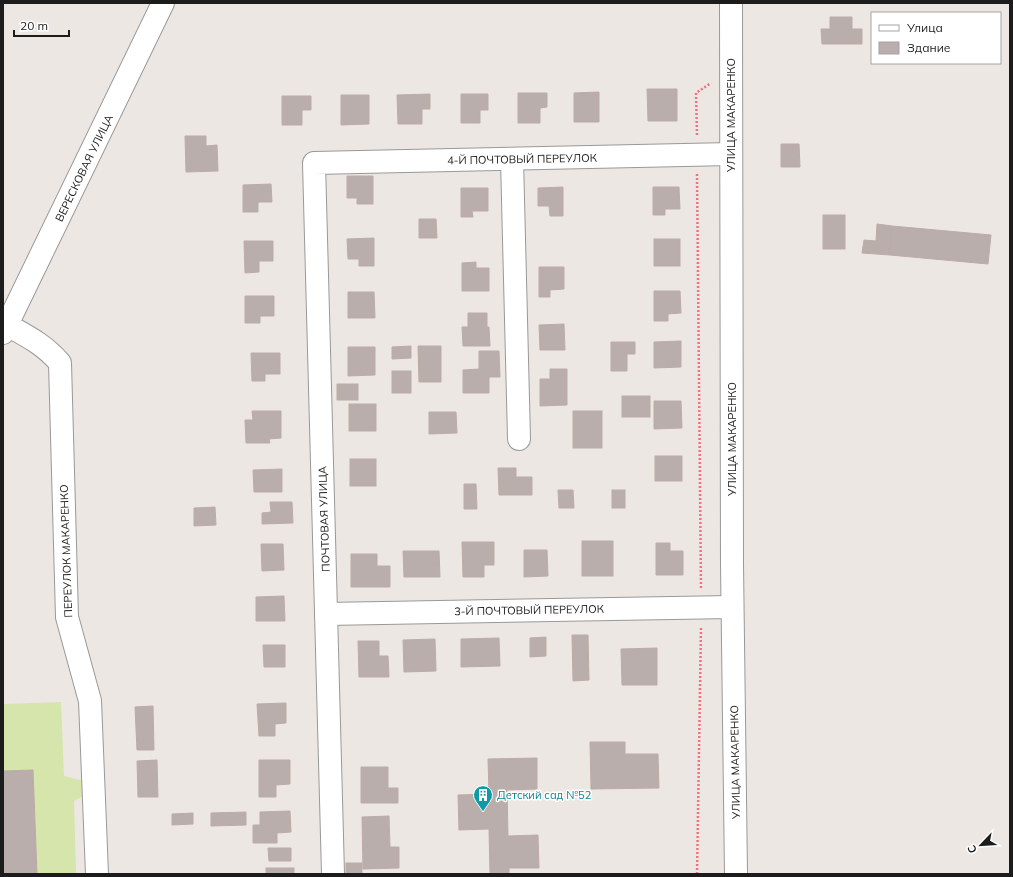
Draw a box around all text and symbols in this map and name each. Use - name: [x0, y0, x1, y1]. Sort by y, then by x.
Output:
- scale bar: [14, 12, 69, 38]
- legend: [871, 12, 1001, 64]
- text: 20 m: [20, 18, 48, 33]
- text: Улица: [906, 20, 943, 35]
- text: Здание: [907, 40, 951, 55]
- street label: УЛИЦА МАКАРЕНКО: [724, 58, 738, 173]
- street label: ВЕРЕСКОВАЯ УЛИЦА: [52, 112, 116, 224]
- street label: 4-Й ПОЧТОВЫЙ ПЕРЕУЛОК: [447, 151, 598, 167]
- street label: УЛИЦА МАКАРЕНКО: [725, 382, 739, 497]
- street label: ПОЧТОВАЯ УЛИЦА: [315, 466, 333, 572]
- street label: ПЕРЕУЛОК МАКАРЕНКО: [57, 484, 75, 618]
- street label: 3-Й ПОЧТОВЫЙ ПЕРЕУЛОК: [454, 602, 605, 618]
- street label: УЛИЦА МАКАРЕНКО: [727, 705, 743, 820]
- building icon: Детский сад №52: [472, 784, 494, 812]
- place label: Детский сад №52: [497, 788, 592, 802]
- north arrow: [961, 825, 1001, 865]
- text: С: [964, 842, 980, 856]

